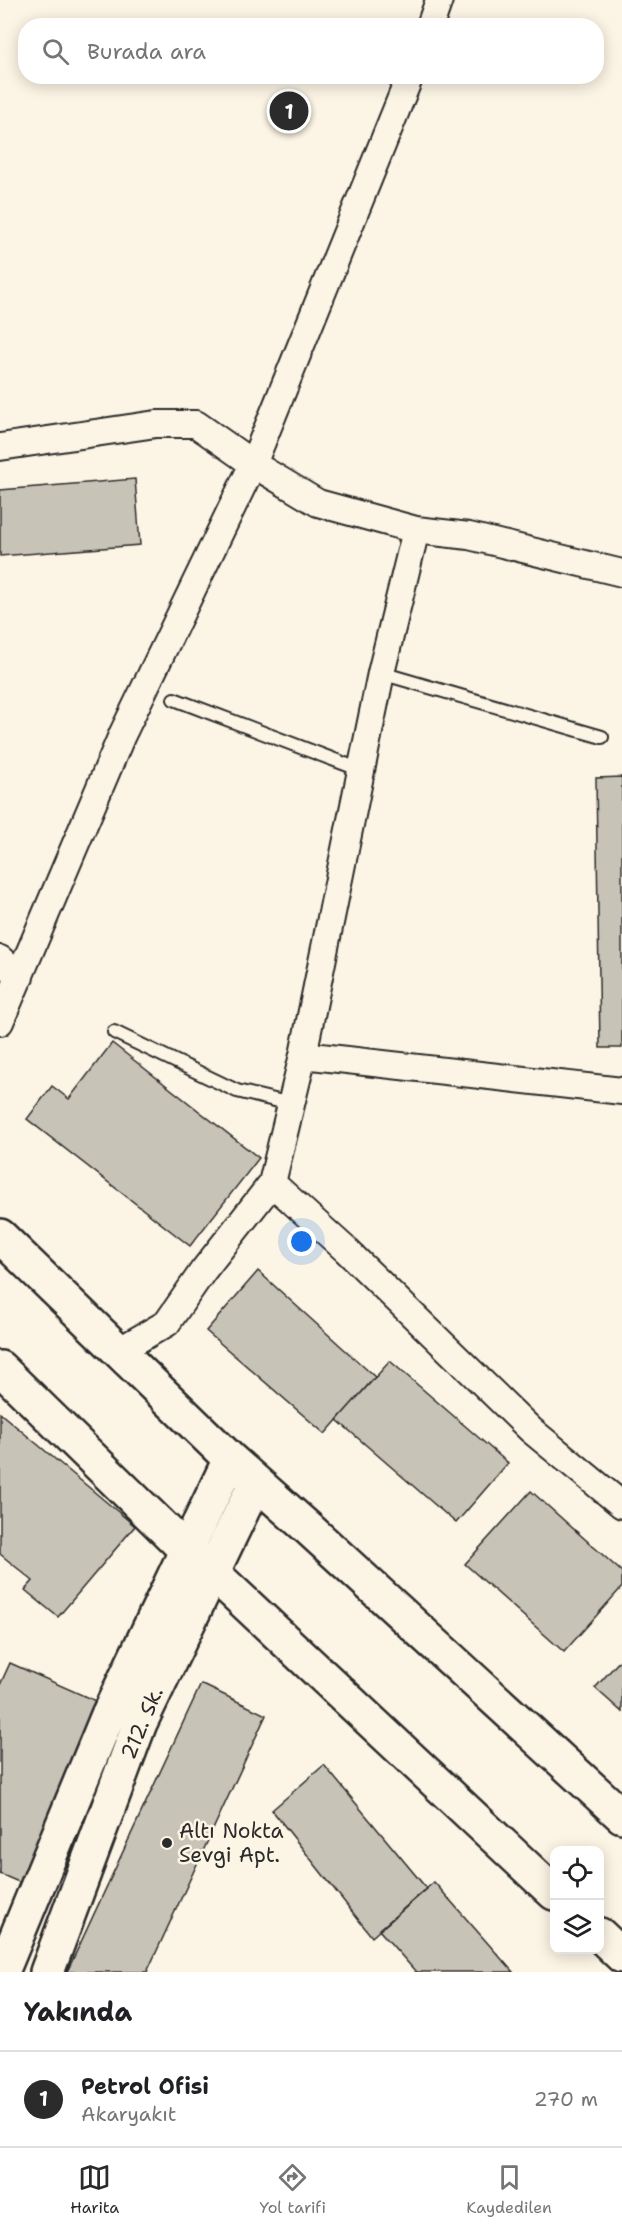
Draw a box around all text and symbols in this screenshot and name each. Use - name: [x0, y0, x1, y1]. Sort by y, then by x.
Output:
- search box: [18, 18, 604, 84]
- icon: search: [39, 35, 72, 68]
- text: Burada ara: [87, 37, 206, 66]
- pin: 1: [270, 88, 308, 134]
- your location: [287, 1227, 316, 1256]
- street label: 212. Sk.: [114, 1682, 170, 1764]
- place label: Altı Nokta Sevgi Apt.: [179, 1817, 284, 1869]
- marker: Altı Nokta Sevgi Apt.: [160, 1836, 174, 1850]
- map controls: [550, 1846, 604, 1954]
- button: locate: [550, 1846, 604, 1900]
- button: layers: [550, 1900, 604, 1954]
- text: Yakında: [24, 1994, 132, 2029]
- text: Petrol Ofisi: [81, 2072, 209, 2101]
- text: 1: [39, 2086, 48, 2112]
- text: 270 m: [534, 2086, 598, 2112]
- text: Akaryakıt: [81, 2101, 176, 2127]
- tab: Harita: [70, 2161, 119, 2218]
- tab: Yol tarifi: [260, 2161, 326, 2218]
- tab: Kaydedilen: [466, 2161, 552, 2218]

